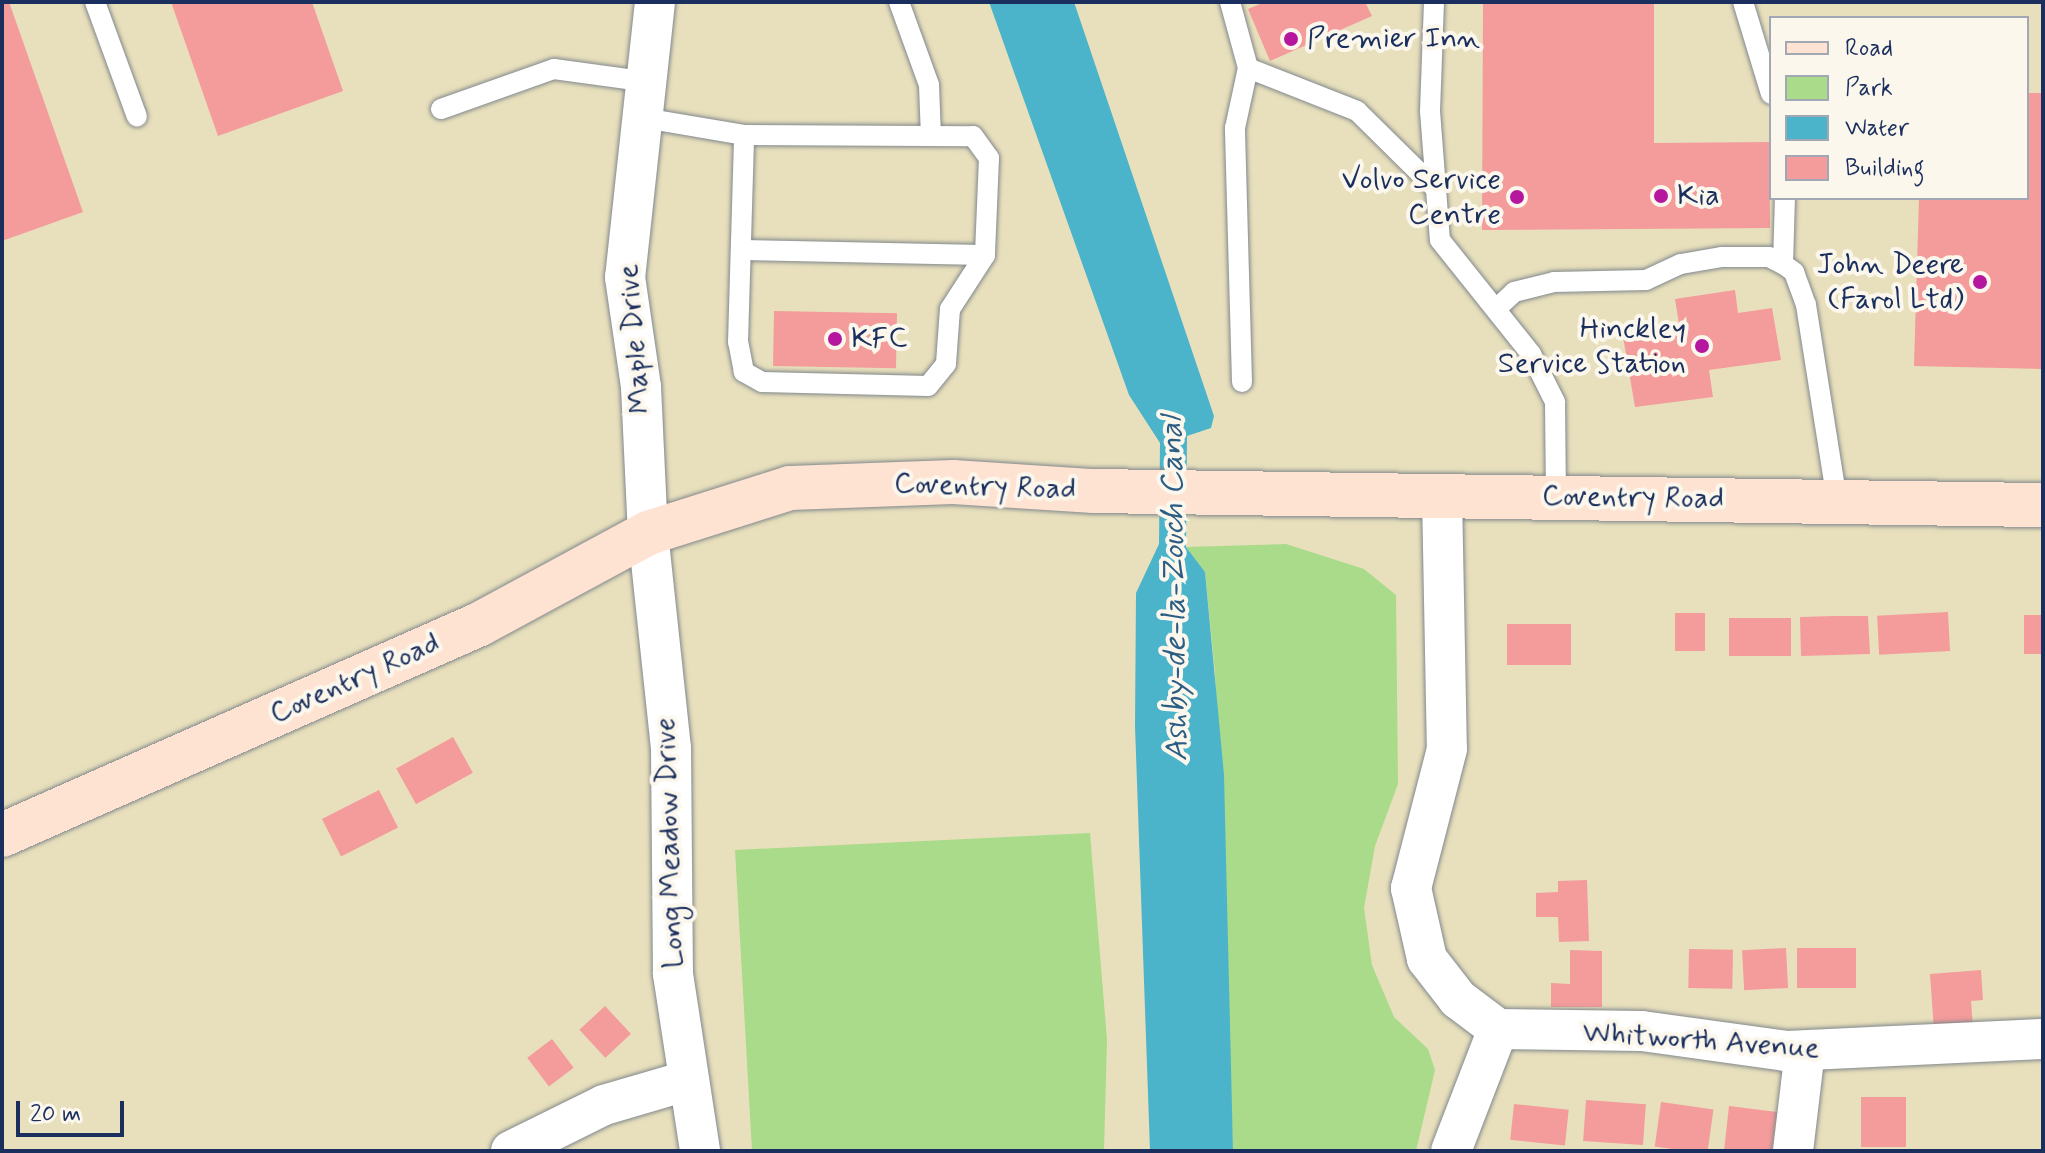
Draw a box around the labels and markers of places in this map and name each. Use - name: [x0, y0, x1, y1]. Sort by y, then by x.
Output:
- place label: Premier Inn: [1307, 21, 1472, 57]
- marker: Premier Inn: [1282, 30, 1300, 48]
- place label: Volvo Service Centre: [1340, 162, 1501, 232]
- place label: Kia: [1677, 178, 1720, 214]
- marker: Kia: [1652, 187, 1670, 205]
- marker: Volvo Service Centre: [1508, 188, 1526, 206]
- place label: John Deere (Farol Ltd): [1817, 247, 1964, 318]
- marker: John Deere (Farol Ltd): [1971, 273, 1989, 291]
- place label: Hinckley Service Station: [1499, 311, 1686, 382]
- place label: KFC: [851, 321, 908, 357]
- marker: KFC: [826, 330, 844, 348]
- marker: Hinckley Service Station: [1693, 337, 1711, 355]

